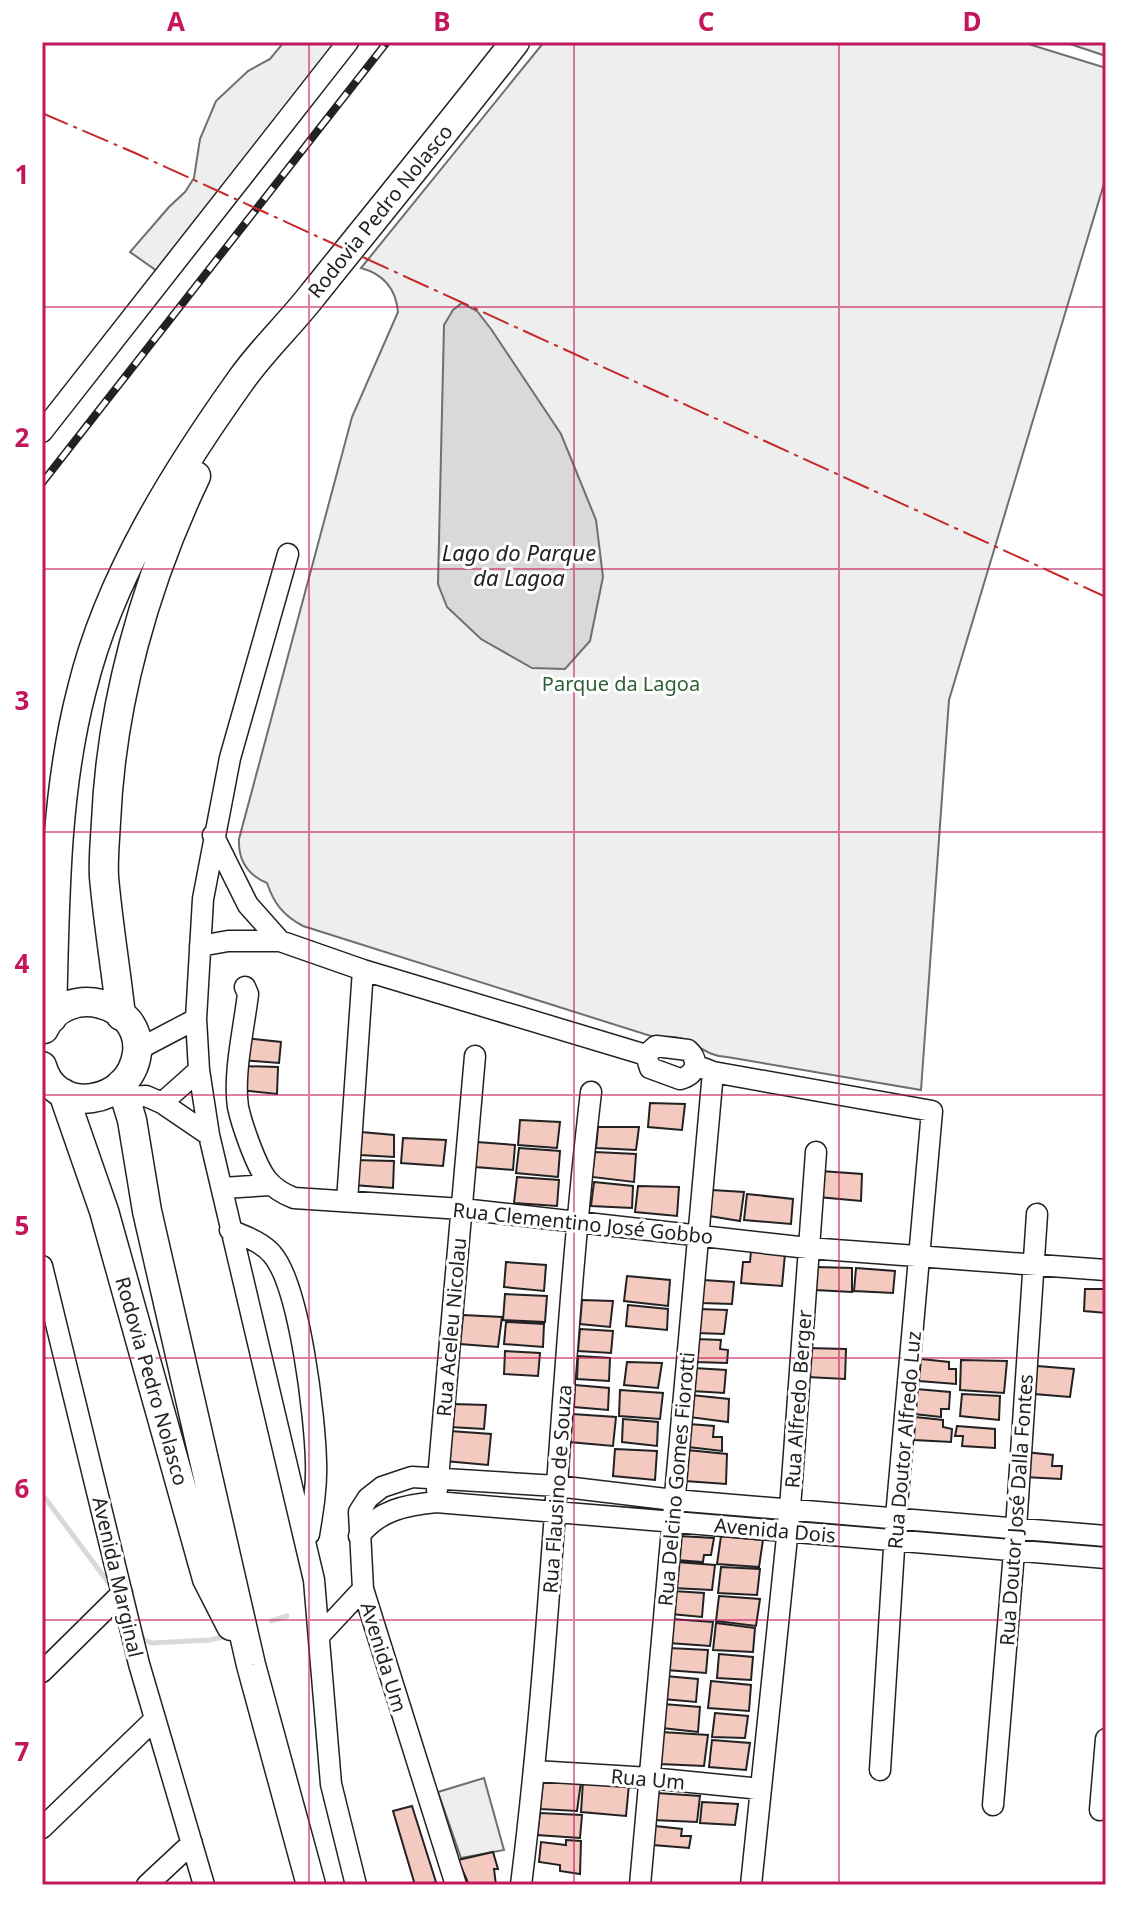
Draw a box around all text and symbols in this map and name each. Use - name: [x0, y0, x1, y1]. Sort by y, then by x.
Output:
- text: A: [167, 3, 185, 39]
- text: B: [433, 3, 451, 39]
- text: C: [698, 3, 714, 39]
- text: D: [962, 3, 982, 39]
- street label: Rodovia Pedro Nolasco: [302, 119, 458, 303]
- text: 1: [15, 156, 29, 192]
- text: 2: [15, 419, 30, 455]
- water label: Lago do Parque da Lagoa: [442, 537, 596, 592]
- park label: Parque da Lagoa: [542, 670, 700, 697]
- text: 3: [15, 682, 29, 718]
- text: 4: [15, 945, 30, 981]
- street label: Rua Clementino José Gobbo: [451, 1196, 715, 1250]
- text: 5: [15, 1207, 29, 1243]
- street label: Rua Aceleu Nicolau: [430, 1236, 472, 1418]
- street label: Rodovia Pedro Nolasco: [109, 1273, 195, 1489]
- street label: Rua Alfredo Berger: [778, 1309, 818, 1489]
- street label: Rua Doutor Alfredo Luz: [881, 1330, 927, 1550]
- street label: Rua Delcino Gomes Fiorotti: [651, 1351, 701, 1607]
- street label: Rua Doutor José Dalla Fontes: [993, 1373, 1039, 1647]
- street label: Rua Flausino de Souza: [536, 1384, 578, 1594]
- text: 6: [15, 1470, 30, 1506]
- street label: Avenida Marginal: [86, 1494, 150, 1660]
- street label: Avenida Dois: [713, 1511, 837, 1549]
- street label: Avenida Um: [354, 1599, 414, 1715]
- text: 7: [15, 1733, 30, 1769]
- street label: Rua Um: [610, 1762, 686, 1796]

